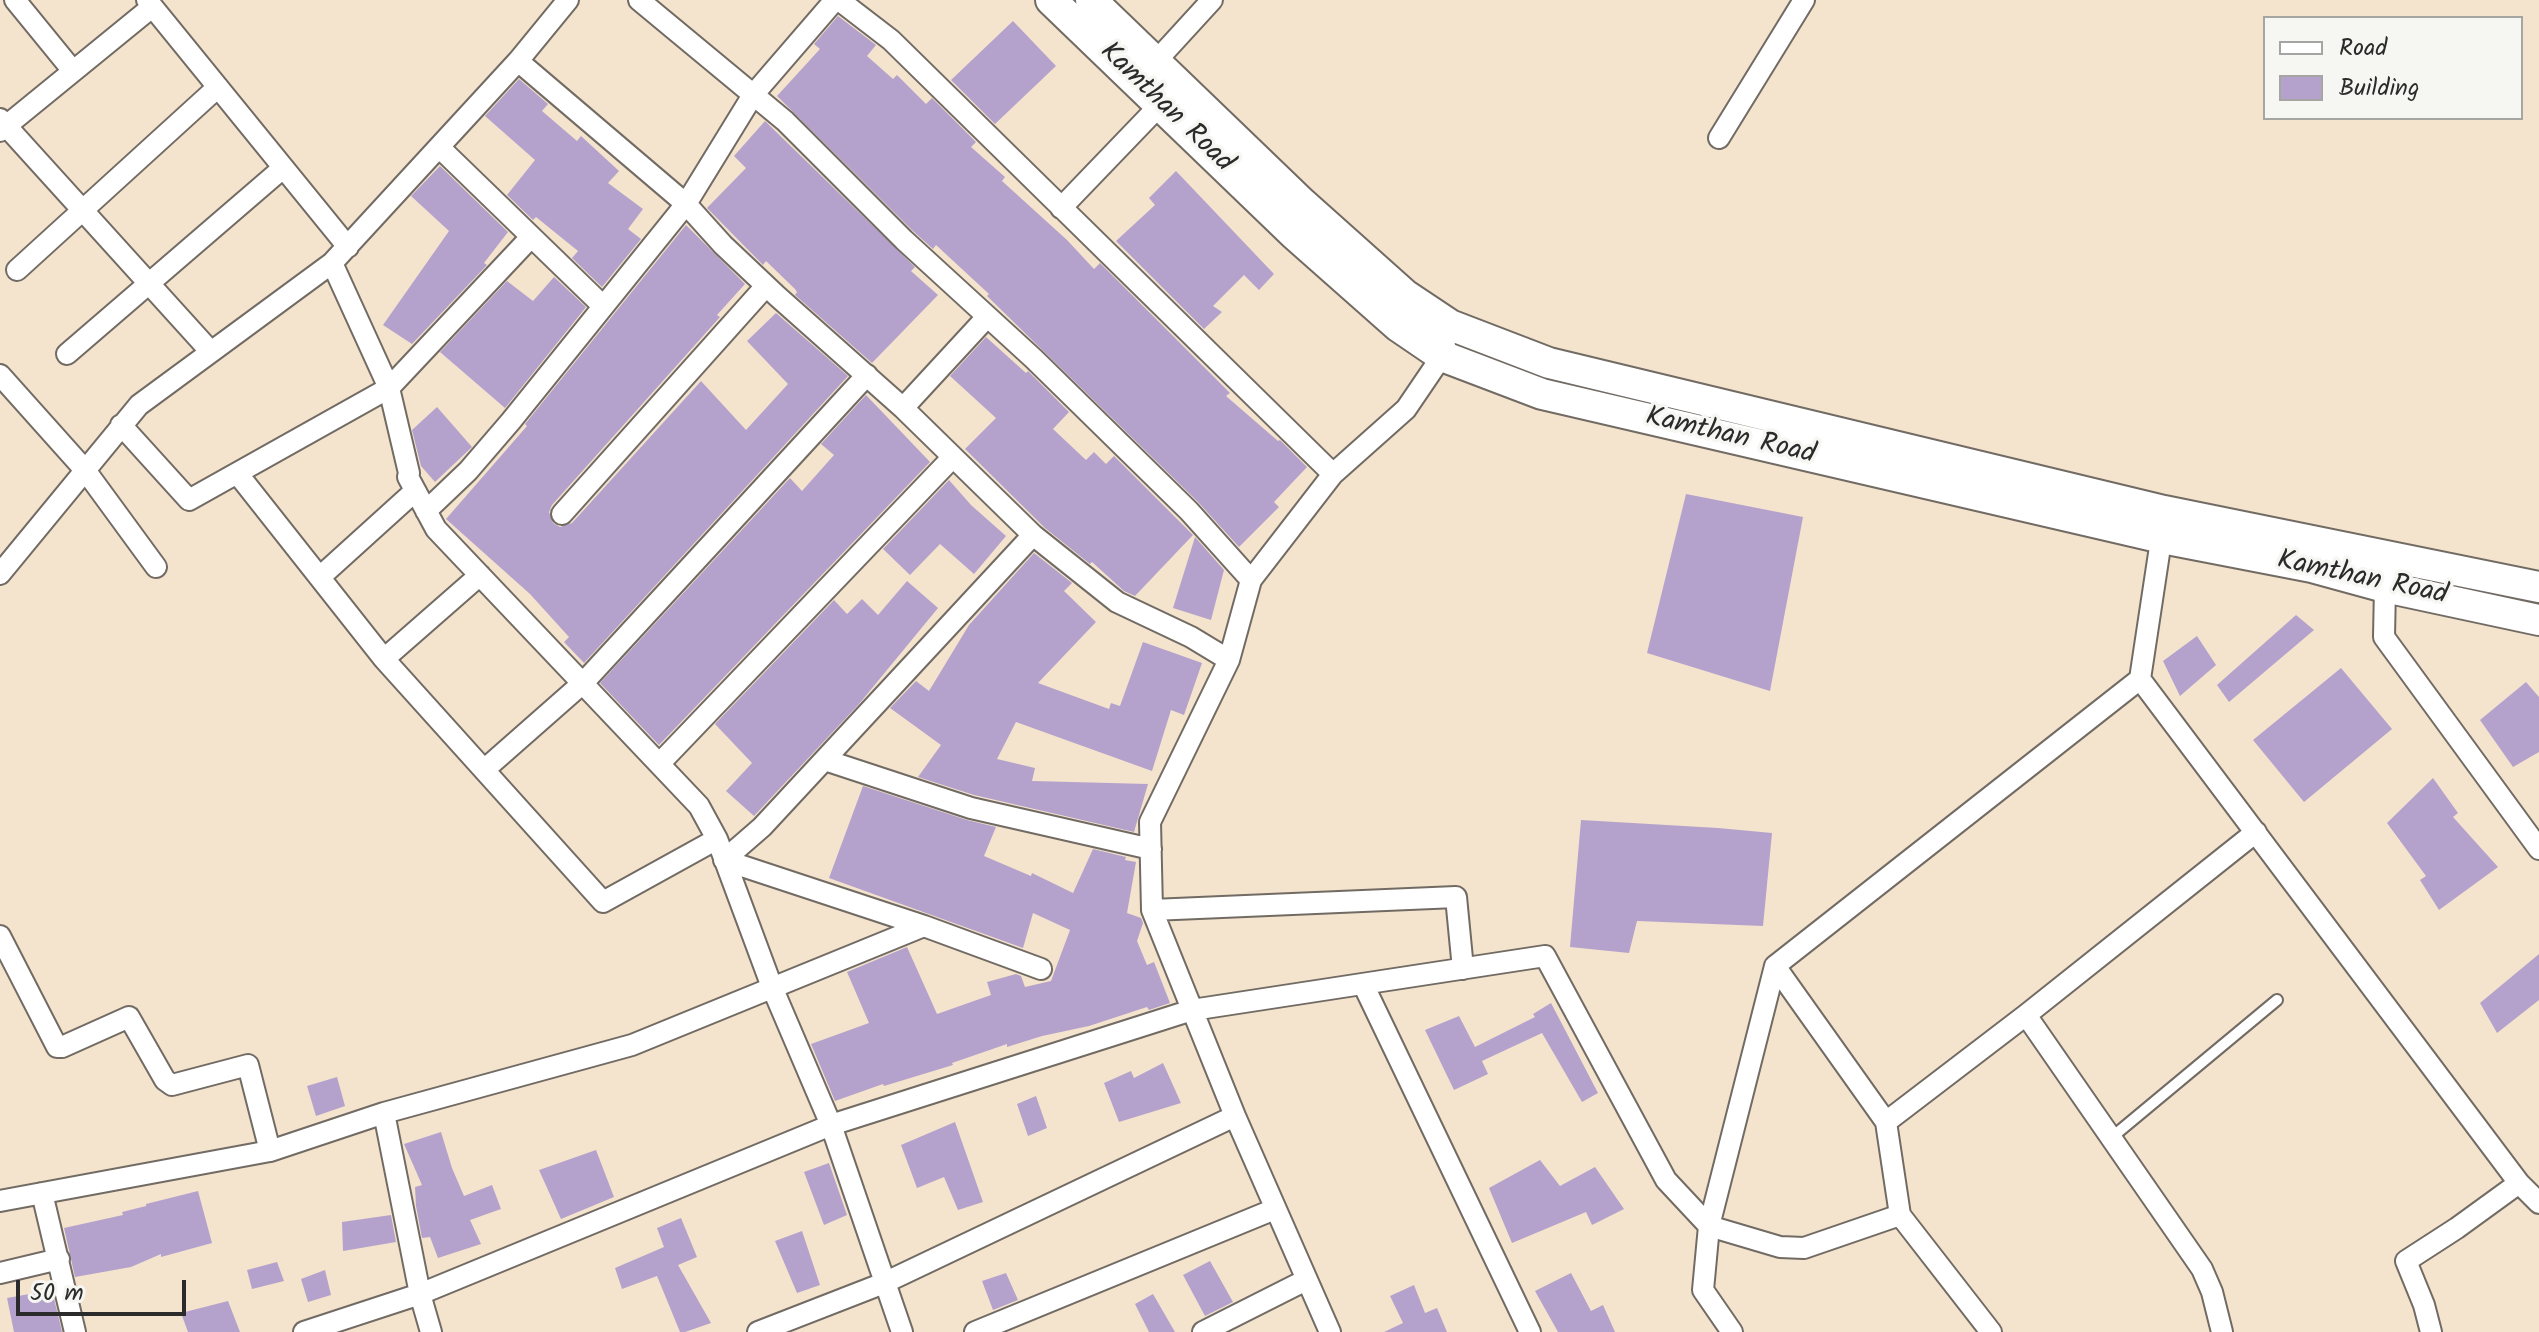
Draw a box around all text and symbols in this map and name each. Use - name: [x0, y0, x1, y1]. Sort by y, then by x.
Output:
- legend: [2263, 16, 2523, 120]
- text: Road: [2339, 29, 2387, 68]
- street label: Kamthan Road: [1091, 37, 1239, 181]
- text: Building: [2339, 69, 2419, 108]
- street label: Kamthan Road: [1642, 402, 1818, 474]
- street label: Kamthan Road: [2274, 546, 2450, 614]
- scale bar: [20, 1264, 190, 1314]
- text: 50 m: [30, 1274, 84, 1313]

